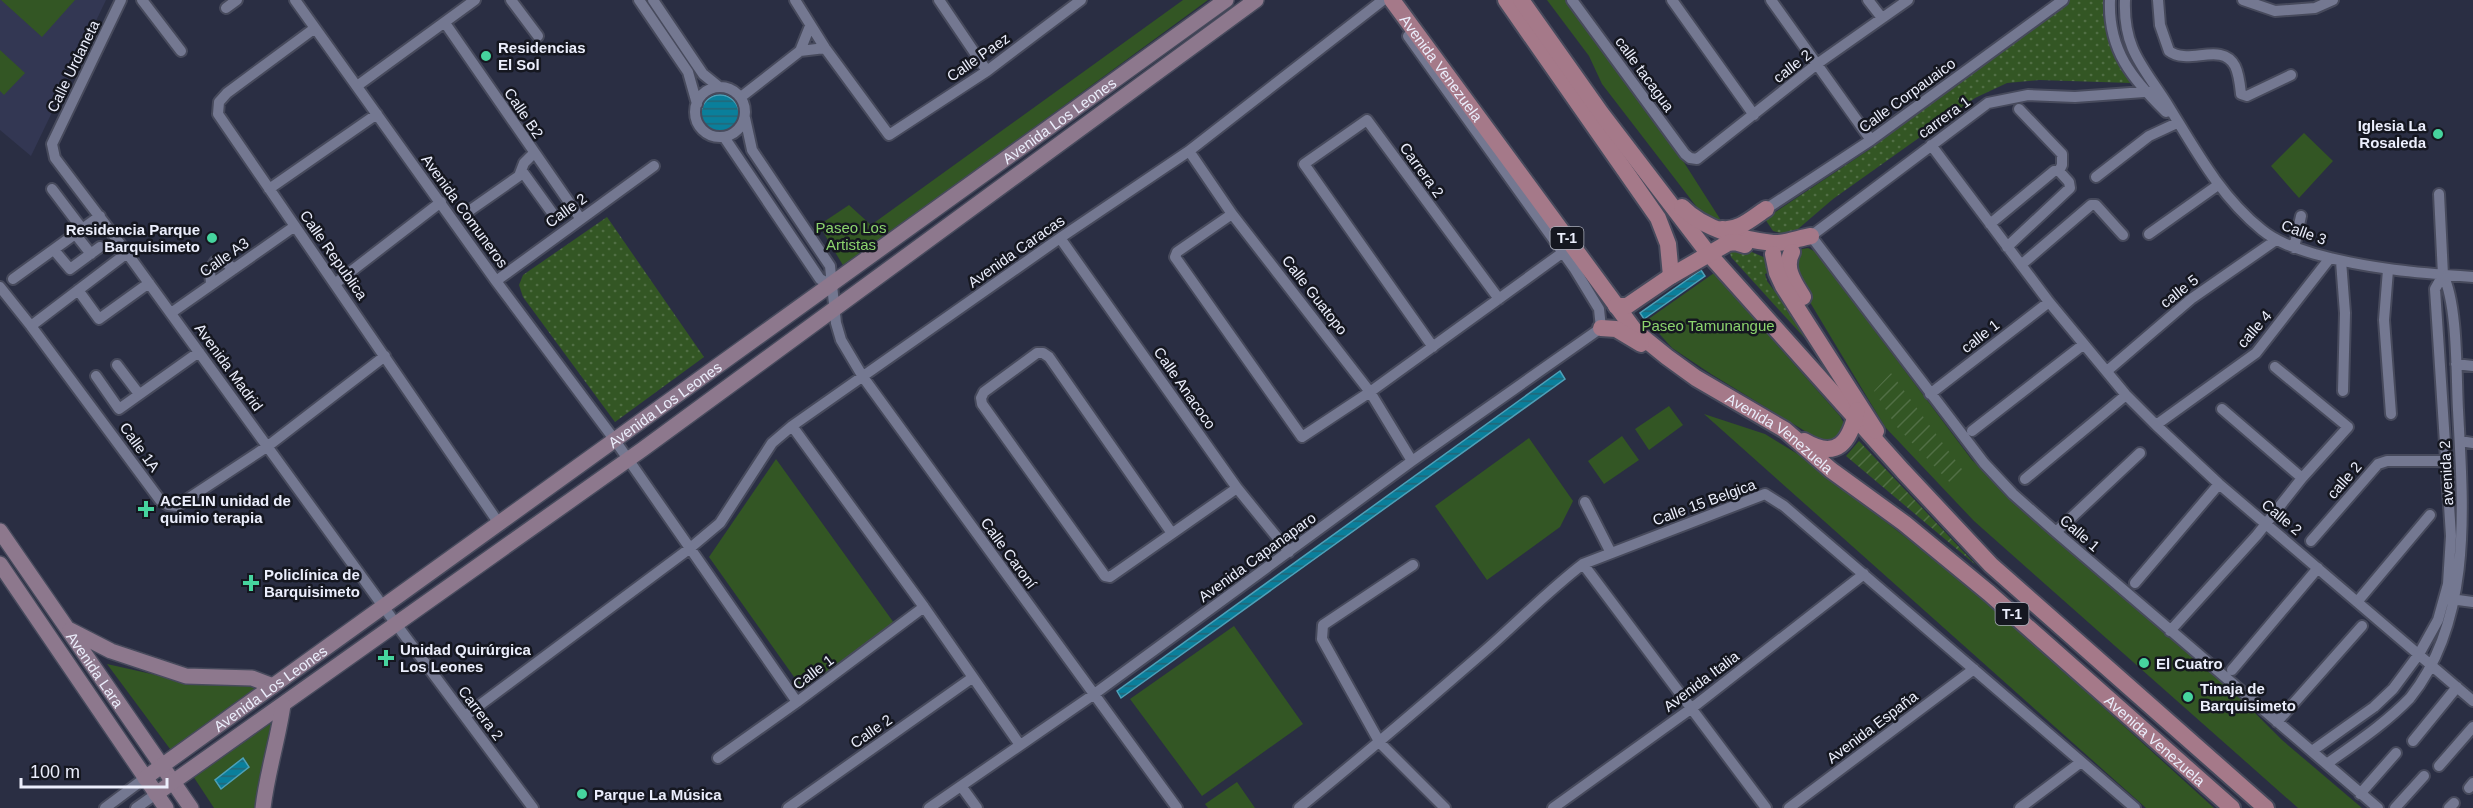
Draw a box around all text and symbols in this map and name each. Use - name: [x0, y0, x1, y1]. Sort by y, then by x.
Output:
- street label: Avenida Venezuela: [1397, 11, 1487, 125]
- street label: Calle Urdaneta: [43, 17, 103, 115]
- street label: Calle Paez: [943, 29, 1013, 85]
- street label: calle tacagua: [1612, 33, 1678, 115]
- place label: Residencias El Sol: [498, 39, 586, 73]
- street label: calle 2: [1770, 46, 1814, 86]
- marker: Residencias El Sol: [479, 49, 493, 63]
- street label: Calle Corpauaico: [1855, 54, 1959, 136]
- street label: Avenida Los Leones: [999, 74, 1119, 167]
- street label: Calle B2: [501, 85, 547, 141]
- street label: carrera 1: [1915, 92, 1973, 142]
- place label: Iglesia La Rosaleda: [2358, 117, 2427, 151]
- marker: Iglesia La Rosaleda: [2431, 127, 2445, 141]
- street label: Carrera 2: [1397, 139, 1447, 201]
- street label: Avenida Comuneros: [418, 151, 512, 271]
- street label: Calle 2: [542, 189, 590, 231]
- street label: Calle Republica: [297, 207, 371, 303]
- street label: Avenida Caracas: [964, 211, 1068, 291]
- street label: Calle 3: [2279, 216, 2329, 248]
- park label: Paseo Los Artistas: [816, 219, 886, 253]
- place label: Residencia Parque Barquisimeto: [66, 221, 200, 255]
- road number: T-1: [1550, 227, 1584, 249]
- marker: Residencia Parque Barquisimeto: [205, 231, 219, 245]
- street label: Calle A3: [196, 234, 252, 280]
- street label: Calle Guatopo: [1279, 252, 1351, 338]
- street label: calle 5: [2157, 271, 2201, 311]
- street label: calle 4: [2233, 307, 2275, 351]
- street label: calle 1: [1958, 316, 2002, 356]
- park label: Paseo Tamunangue: [1641, 317, 1775, 334]
- street label: Avenida Madrid: [192, 320, 266, 414]
- street label: Calle Anacoco: [1151, 344, 1219, 432]
- street label: Avenida Los Leones: [604, 358, 724, 451]
- street label: Avenida Venezuela: [1723, 389, 1837, 477]
- street label: Calle 1A: [116, 419, 164, 475]
- street label: avenida 2: [2436, 440, 2456, 506]
- street label: calle 2: [2323, 458, 2365, 502]
- street label: Calle 15 Belgica: [1650, 475, 1758, 529]
- place label: ACELIN unidad de quimio terapia: [160, 492, 291, 526]
- street label: Calle 2: [2259, 495, 2305, 539]
- marker: ACELIN unidad de quimio terapia: [137, 500, 155, 518]
- street label: Avenida Capanaparo: [1195, 509, 1319, 605]
- street label: Calle 1: [2057, 511, 2103, 555]
- street label: Calle Caroní: [978, 514, 1041, 592]
- place label: Policlínica de Barquisimeto: [264, 566, 360, 600]
- marker: Policlínica de Barquisimeto: [242, 574, 260, 592]
- road number: T-1: [1996, 603, 2028, 625]
- street label: Avenida Lara: [63, 628, 128, 711]
- place label: Unidad Quirúrgica Los Leones: [400, 641, 532, 675]
- street label: Avenida Los Leones: [210, 642, 330, 735]
- street label: Avenida Italia: [1660, 647, 1742, 715]
- marker: Unidad Quirúrgica Los Leones: [377, 649, 395, 667]
- street label: Calle 1: [789, 651, 837, 693]
- place label: El Cuatro: [2156, 655, 2223, 672]
- marker: El Cuatro: [2137, 656, 2151, 670]
- place label: Tinaja de Barquisimeto: [2200, 680, 2296, 714]
- street label: Carrera 2: [455, 683, 507, 743]
- street label: Avenida España: [1823, 687, 1921, 767]
- marker: Tinaja de Barquisimeto: [2181, 690, 2195, 704]
- street label: Avenida Venezuela: [2102, 691, 2209, 789]
- street label: Calle 2: [847, 711, 895, 751]
- scale bar: [21, 751, 166, 789]
- text: 100 m: [30, 762, 80, 782]
- place label: Parque La Música: [594, 786, 722, 803]
- marker: Parque La Música: [575, 787, 589, 801]

